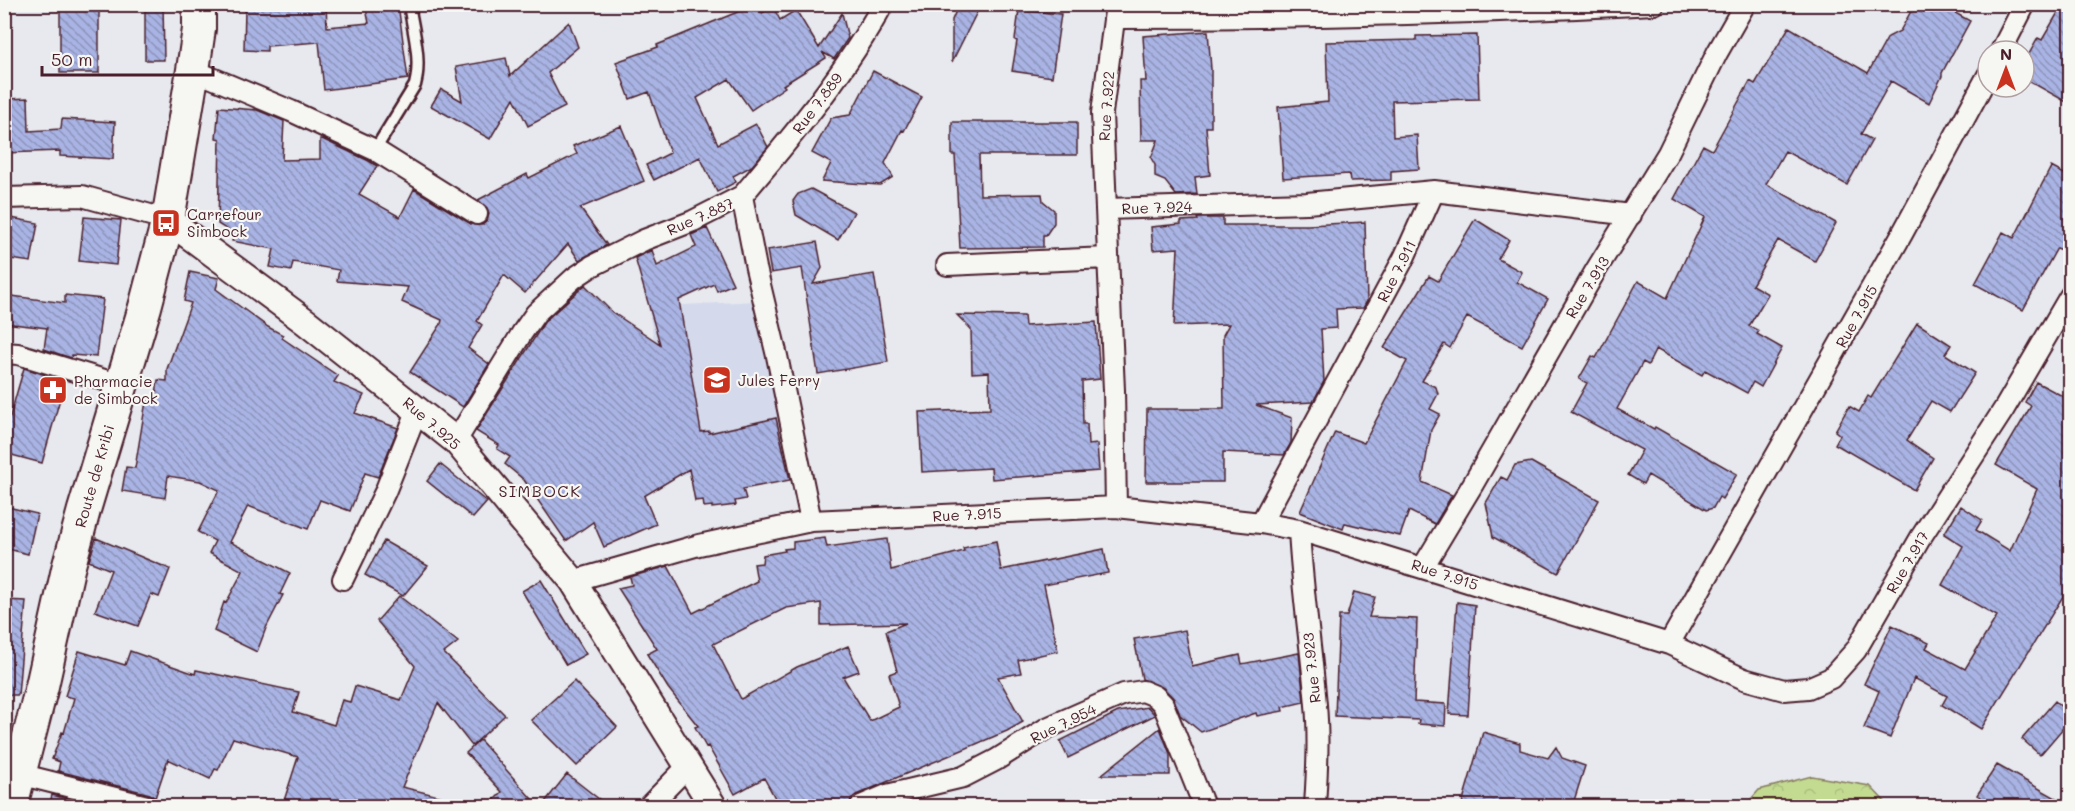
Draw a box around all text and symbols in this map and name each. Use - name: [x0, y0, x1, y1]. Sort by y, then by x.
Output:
- scale bar: [42, 39, 213, 77]
- north arrow: [1976, 39, 2036, 99]
- text: N: [2000, 43, 2012, 64]
- text: 50 m: [51, 47, 93, 71]
- street label: Rue 7.889: [787, 68, 847, 138]
- street label: Rue 7.922: [1094, 70, 1118, 142]
- street label: Rue 7.887: [663, 192, 737, 240]
- street label: Rue 7.924: [1121, 196, 1193, 218]
- place label: Carrefour Simbock: [187, 204, 262, 241]
- bus stop icon: Carrefour Simbock: [150, 207, 182, 239]
- street label: Rue 7.911: [1372, 237, 1420, 305]
- street label: Rue 7.913: [1561, 252, 1613, 322]
- street label: Rue 7.915: [1831, 281, 1881, 351]
- school or university icon: Jules Ferry: [701, 364, 733, 396]
- place label: Jules Ferry: [738, 370, 820, 390]
- place label: Pharmacie de Simbock: [74, 371, 158, 408]
- pharmacy icon: Pharmacie de Simbock: [37, 374, 69, 406]
- street label: Rue 7.925: [399, 392, 465, 454]
- street label: Route de Kribi: [70, 422, 118, 530]
- district label: SIMBOCK: [498, 480, 582, 501]
- street label: Rue 7.915: [932, 502, 1002, 526]
- street label: Rue 7.917: [1881, 527, 1933, 597]
- street label: Rue 7.915: [1409, 554, 1481, 594]
- street label: Rue 7.923: [1297, 632, 1325, 704]
- street label: Rue 7.954: [1027, 698, 1100, 748]

